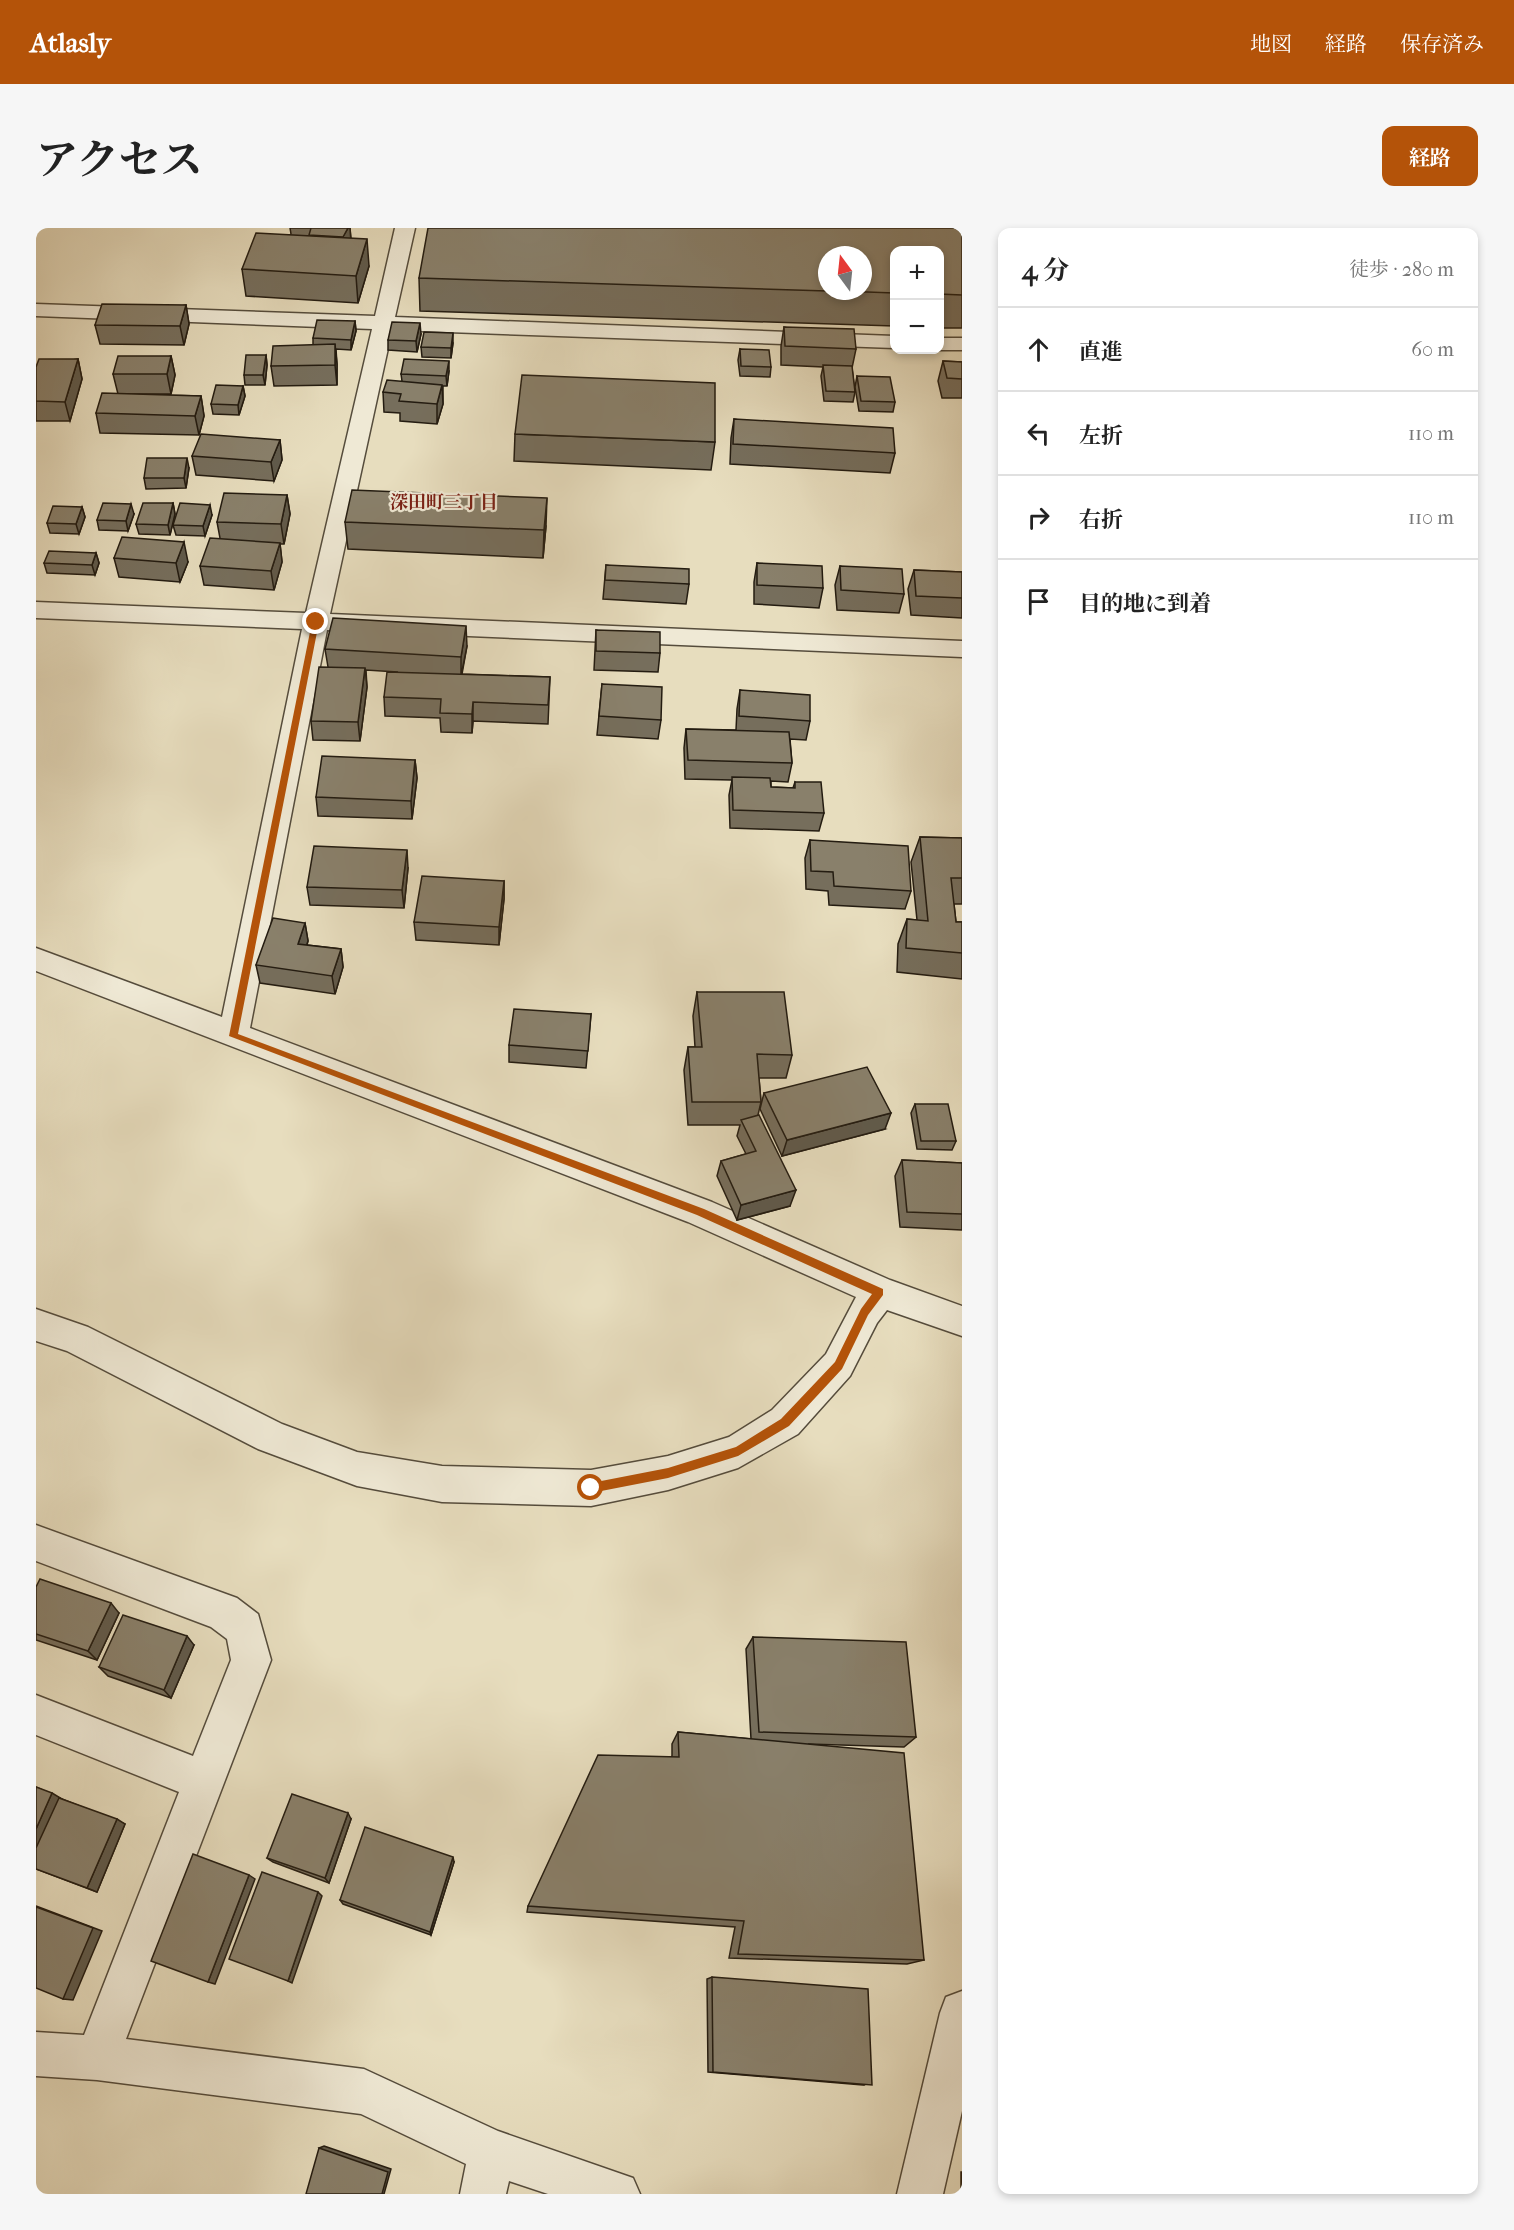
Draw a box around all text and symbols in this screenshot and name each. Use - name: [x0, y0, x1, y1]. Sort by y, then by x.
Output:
- text: Atlasly: [30, 26, 111, 59]
- text: 地図: [1250, 32, 1292, 56]
- text: 経路: [1325, 32, 1367, 56]
- text: 保存済み: [1400, 32, 1484, 56]
- button: 経路: [1382, 126, 1478, 186]
- text: アクセス: [36, 136, 203, 185]
- north arrow: [818, 246, 872, 300]
- map controls: [890, 246, 944, 354]
- button: +: [890, 246, 944, 300]
- text: 4 分: [1022, 255, 1069, 286]
- text: 徒歩 · 280 m: [1349, 258, 1454, 281]
- button: −: [890, 300, 944, 354]
- icon: ahead: [1022, 333, 1055, 366]
- text: 60 m: [1411, 338, 1454, 361]
- text: 直進: [1079, 339, 1123, 365]
- icon: left: [1022, 417, 1055, 450]
- text: 110 m: [1408, 422, 1454, 445]
- text: 左折: [1079, 423, 1123, 449]
- district label: 深田町三丁目: [390, 492, 498, 513]
- icon: right: [1022, 501, 1055, 534]
- text: 110 m: [1408, 506, 1454, 529]
- text: 右折: [1079, 507, 1123, 533]
- icon: arrive: [1022, 585, 1055, 618]
- text: 目的地に到着: [1079, 591, 1211, 617]
- route end: [302, 608, 328, 634]
- route start: [577, 1474, 603, 1500]

